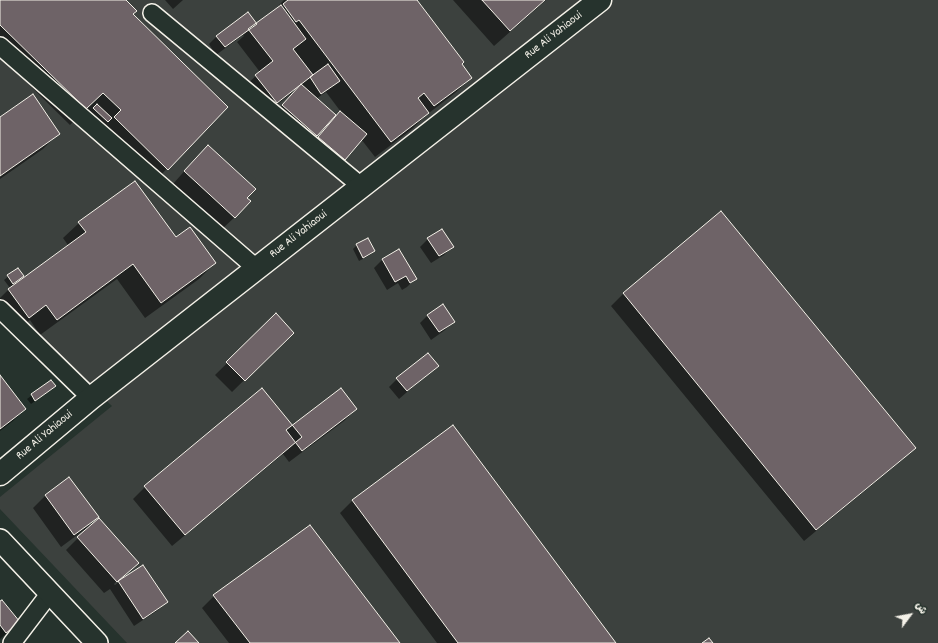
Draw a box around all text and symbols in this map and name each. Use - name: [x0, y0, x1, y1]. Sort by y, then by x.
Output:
- street label: Rue Ali Yahiaoui: [522, 9, 586, 63]
- street label: Rue Ali Yahiaoui: [267, 208, 331, 262]
- street label: Rue Ali Yahiaoui: [14, 408, 76, 464]
- north arrow: [890, 595, 930, 635]
- text: ش: [910, 599, 930, 618]

